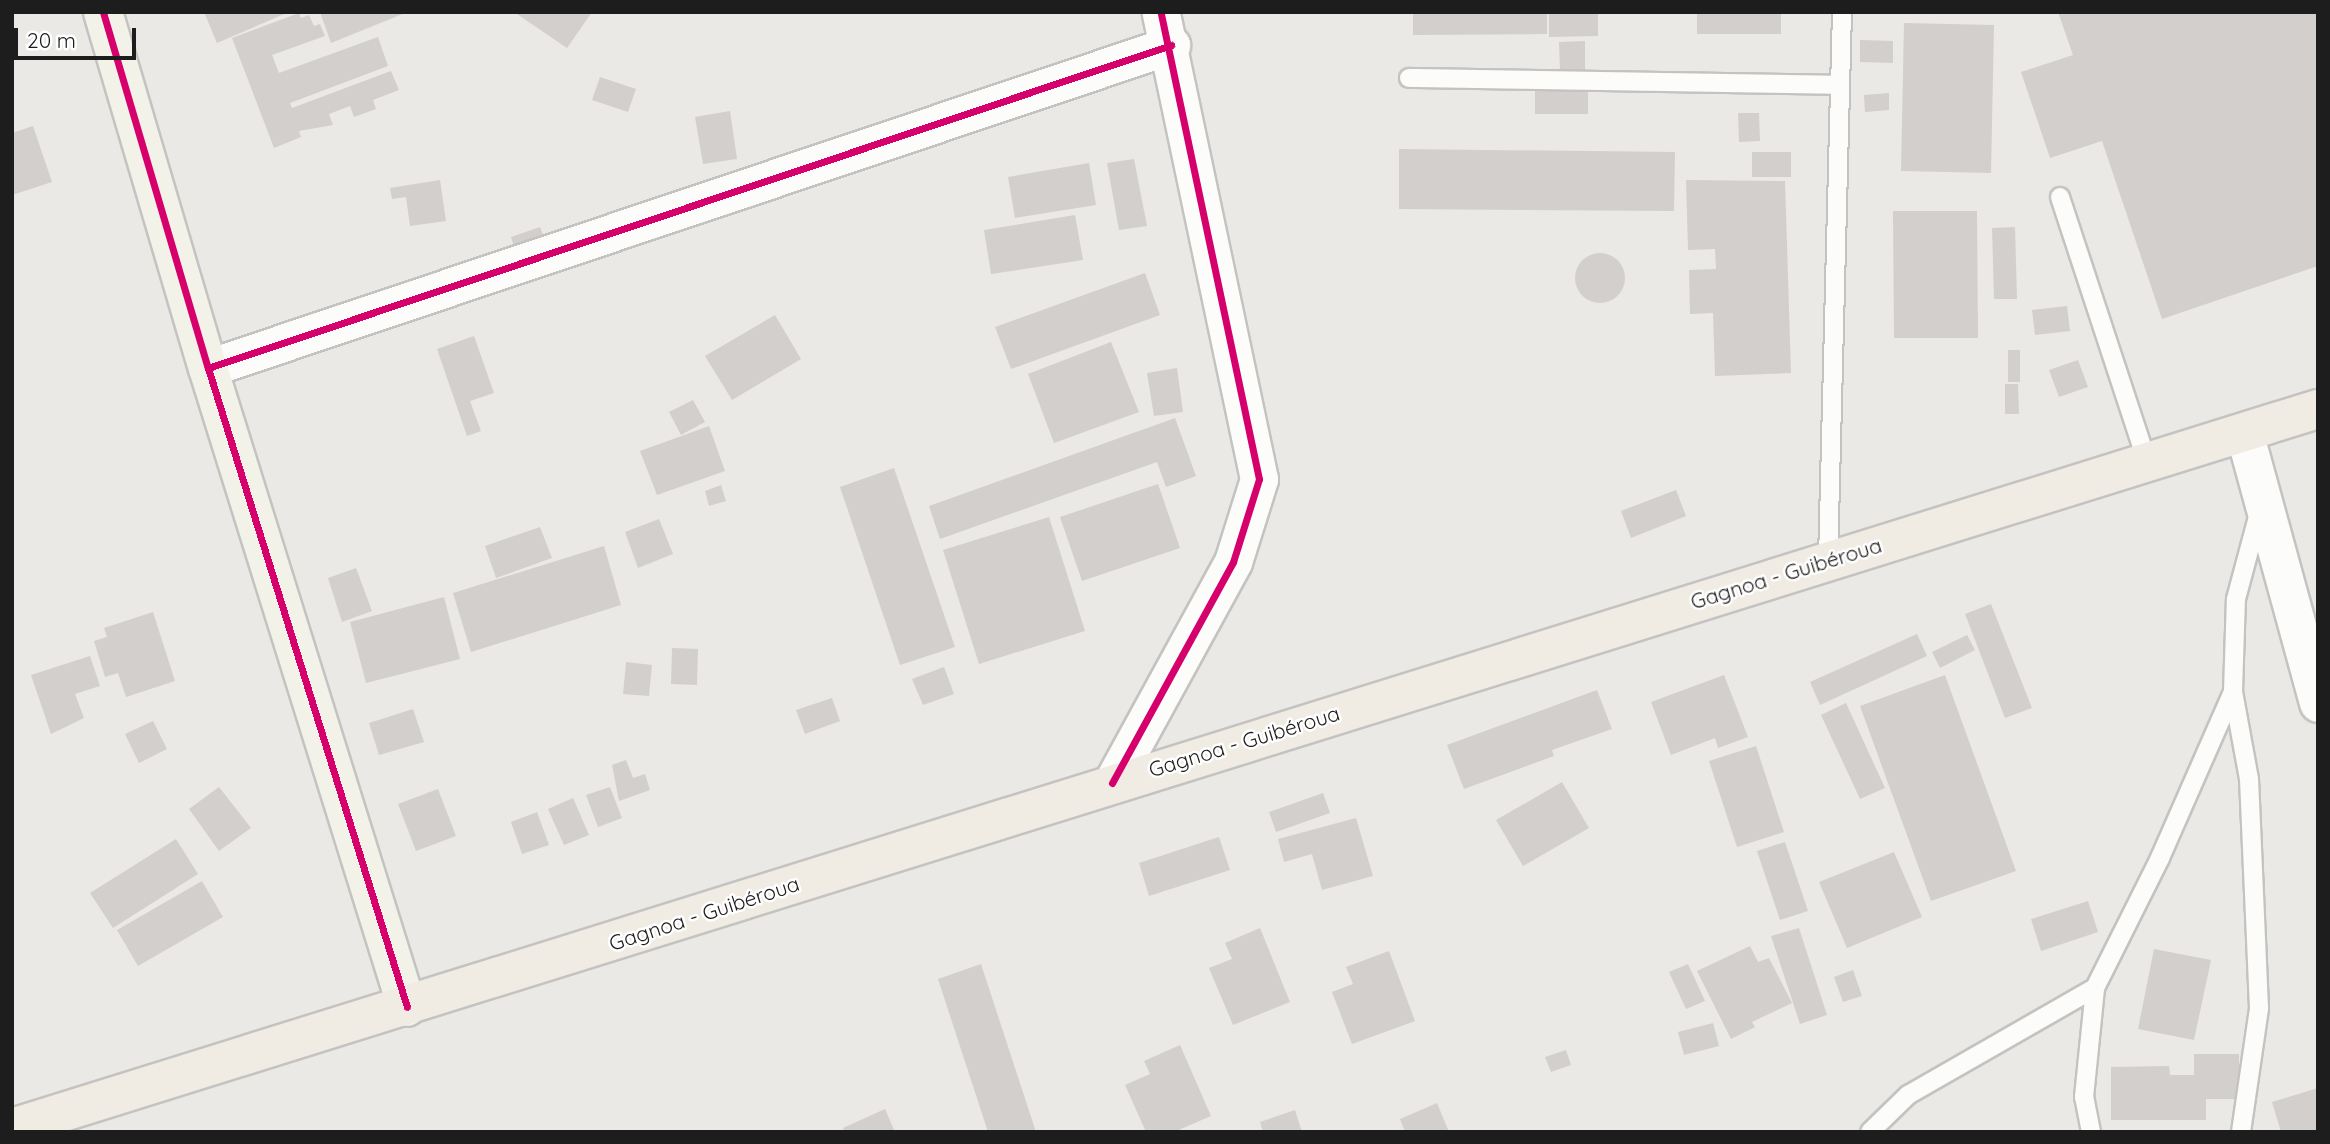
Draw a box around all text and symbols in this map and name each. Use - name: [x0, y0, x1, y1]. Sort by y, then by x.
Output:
- scale bar: [18, 14, 140, 58]
- text: 20 m: [27, 27, 76, 53]
- street label: Gagnoa - Guibéroua: [1687, 532, 1885, 614]
- street label: Gagnoa - Guibéroua: [1145, 700, 1343, 782]
- street label: Gagnoa - Guibéroua: [606, 870, 802, 956]

